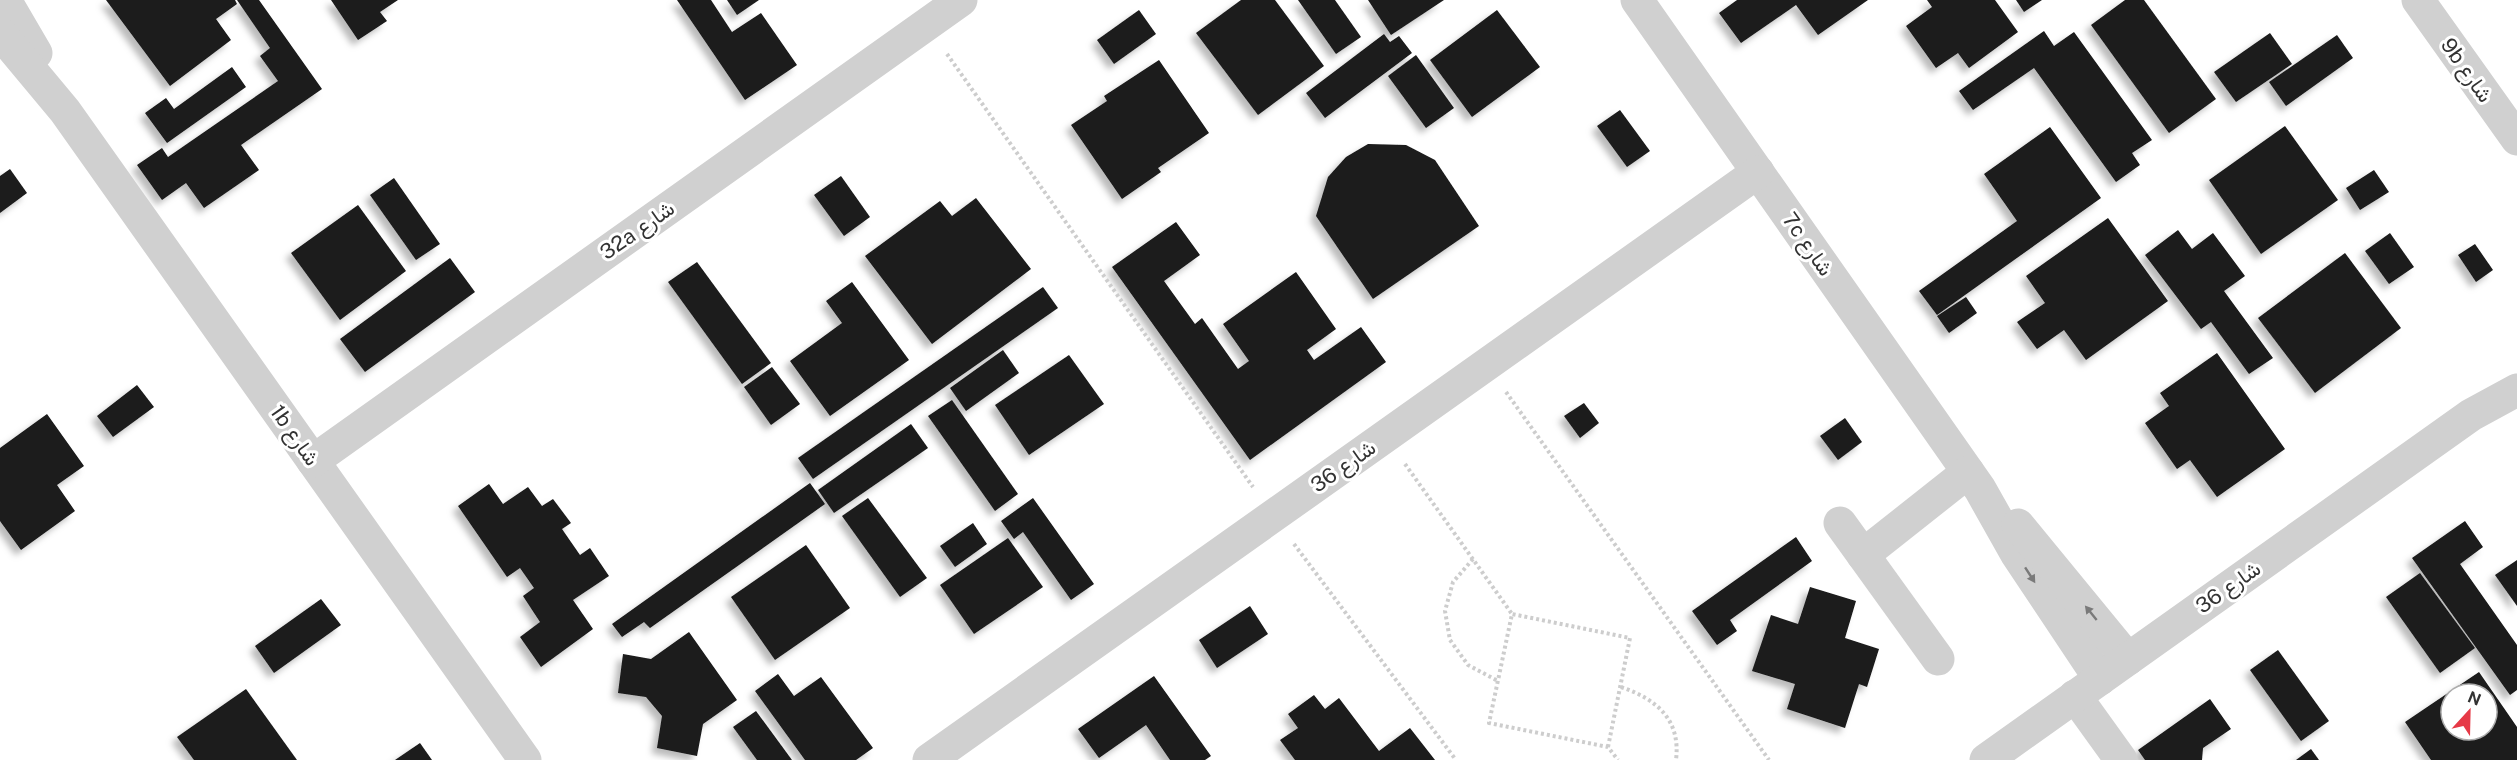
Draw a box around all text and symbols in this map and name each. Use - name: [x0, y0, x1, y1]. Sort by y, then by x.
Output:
- street label: 9b شارع: [2434, 33, 2498, 108]
- street label: 32a شارع: [595, 195, 680, 266]
- street label: 7c شارع: [1776, 208, 1839, 281]
- street label: 1b شارع: [264, 400, 325, 471]
- street label: شارع 36: [1306, 435, 1381, 499]
- street label: شارع 36: [2191, 556, 2266, 620]
- one-way arrow: [2025, 567, 2036, 584]
- one-way arrow: [2085, 606, 2098, 621]
- north arrow: [2439, 682, 2499, 742]
- text: N: [2465, 687, 2484, 710]

